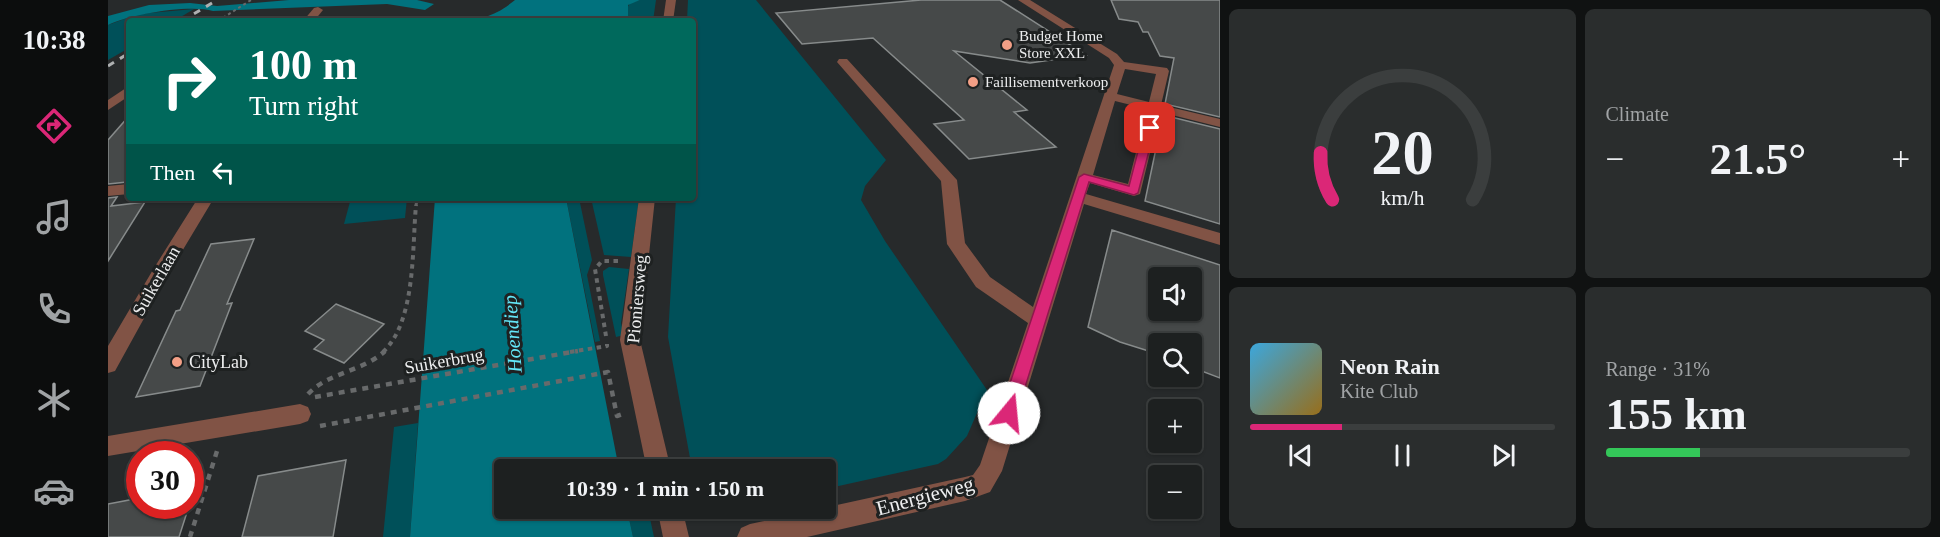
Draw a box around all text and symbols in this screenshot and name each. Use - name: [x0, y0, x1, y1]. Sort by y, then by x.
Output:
- text: 10:38: [23, 25, 86, 55]
- place label: Budget Home Store XXL: [1019, 28, 1103, 61]
- marker: Budget Home Store XXL: [1000, 38, 1014, 52]
- icon: right: [150, 42, 228, 120]
- text: 100 m: [249, 42, 358, 88]
- place label: Faillisementverkoop: [985, 74, 1108, 90]
- marker: Faillisementverkoop: [966, 75, 980, 89]
- text: Turn right: [249, 91, 358, 121]
- pin: [1124, 102, 1175, 153]
- text: Climate: [1606, 103, 1669, 125]
- icon: directions: [33, 105, 75, 147]
- icon: arrive: [1133, 111, 1166, 144]
- text: 20: [1371, 118, 1433, 187]
- text: 21.5°: [1709, 134, 1806, 184]
- text: −: [1606, 141, 1624, 177]
- text: +: [1891, 141, 1910, 177]
- icon: left: [207, 156, 240, 189]
- text: Then: [150, 160, 195, 185]
- text: km/h: [1380, 187, 1425, 211]
- icon: music: [33, 196, 75, 238]
- street label: Suikerlaan: [128, 243, 184, 319]
- street label: Pioniersweg: [623, 254, 651, 344]
- map controls: [1148, 267, 1202, 519]
- button: sound: [1148, 267, 1202, 321]
- icon: phone: [33, 288, 75, 330]
- water label: Hoendiep: [498, 294, 527, 375]
- button: search: [1148, 333, 1202, 387]
- street label: Suikerbrug: [403, 344, 485, 378]
- place label: CityLab: [189, 352, 248, 372]
- text: Neon Rain: [1340, 354, 1440, 379]
- marker: CityLab: [170, 355, 184, 369]
- text: Range · 31%: [1606, 358, 1710, 380]
- icon: climate: [33, 379, 75, 421]
- text: Kite Club: [1340, 380, 1418, 402]
- position arrow: [977, 381, 1041, 445]
- text: 155 km: [1606, 389, 1747, 439]
- button: +: [1148, 399, 1202, 453]
- icon: previous: [1284, 439, 1317, 472]
- icon: pause: [1386, 439, 1419, 472]
- icon: next: [1487, 439, 1520, 472]
- speed limit sign: 30: [126, 441, 204, 519]
- button: −: [1148, 465, 1202, 519]
- icon: car: [33, 470, 75, 512]
- street label: Energieweg: [874, 471, 977, 521]
- text: 10:39 · 1 min · 150 m: [566, 476, 764, 501]

